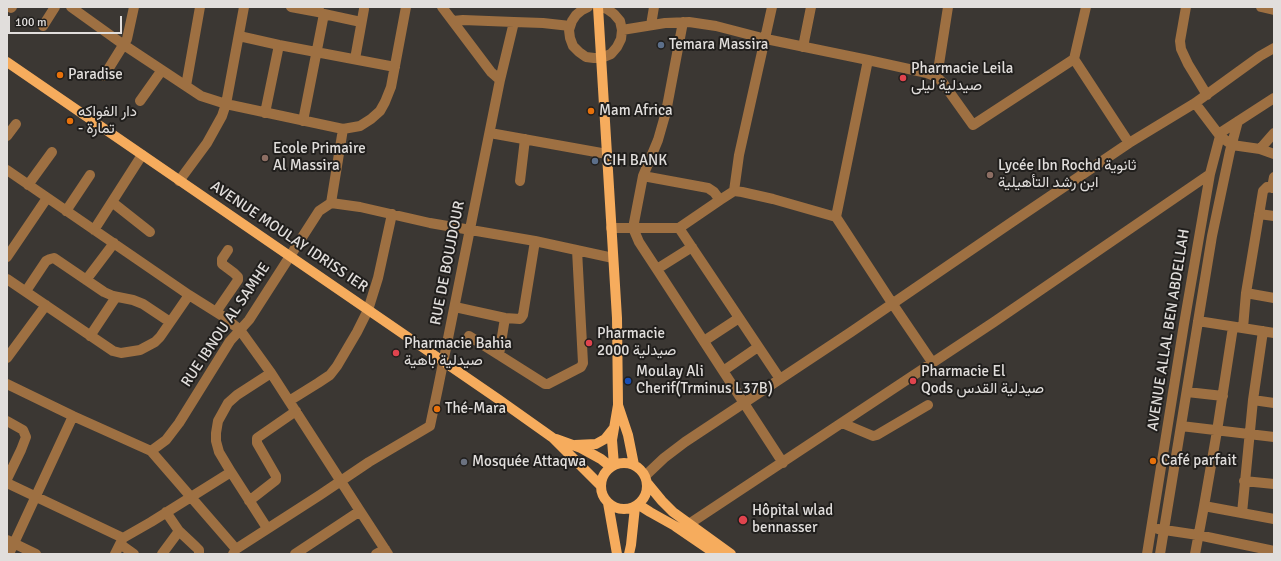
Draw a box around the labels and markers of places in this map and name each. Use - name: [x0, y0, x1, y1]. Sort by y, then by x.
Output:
- place label: Temara Massira: [669, 36, 768, 54]
- marker: Temara Massira: [656, 40, 666, 50]
- place label: Pharmacie Leila صيدلية ليلى: [911, 60, 1013, 95]
- place label: Paradise: [68, 66, 123, 84]
- marker: Paradise: [55, 70, 65, 80]
- marker: Pharmacie Leila صيدلية ليلى: [898, 73, 908, 83]
- place label: Mam Africa: [599, 102, 673, 120]
- place label: دار الفواكه - تمارة: [78, 103, 137, 138]
- marker: Mam Africa: [586, 106, 596, 116]
- marker: دار الفواكه - تمارة: [65, 116, 75, 126]
- place label: Ecole Primaire Al Massira: [273, 140, 366, 175]
- place label: CIH BANK: [603, 152, 667, 170]
- marker: Ecole Primaire Al Massira: [260, 153, 270, 163]
- marker: CIH BANK: [590, 156, 600, 166]
- place label: Lycée Ibn Rochd ثانوية ابن رشد التأهيلية: [998, 157, 1136, 192]
- marker: Lycée Ibn Rochd ثانوية ابن رشد التأهيلية: [985, 170, 995, 180]
- place label: Pharmacie 2000 صيدلية: [597, 325, 676, 360]
- place label: Pharmacie Bahia صيدلية باهية: [404, 335, 512, 370]
- marker: Pharmacie 2000 صيدلية: [584, 338, 594, 348]
- marker: Pharmacie Bahia صيدلية باهية: [391, 348, 401, 358]
- place label: Moulay Ali Cherif(Trminus L37B): [636, 363, 773, 398]
- place label: Pharmacie El Qods صيدلية القدس: [921, 363, 1044, 398]
- marker: Moulay Ali Cherif(Trminus L37B): [623, 376, 633, 386]
- marker: Pharmacie El Qods صيدلية القدس: [908, 376, 918, 386]
- place label: Thé-Mara: [445, 400, 506, 418]
- marker: Thé-Mara: [432, 404, 442, 414]
- place label: Café parfait: [1161, 452, 1237, 470]
- place label: Mosquée Attaqwa: [472, 453, 586, 471]
- marker: Café parfait: [1148, 456, 1158, 466]
- marker: Mosquée Attaqwa: [459, 457, 469, 467]
- place label: Hôpital wlad bennasser: [752, 502, 833, 537]
- marker: Hôpital wlad bennasser: [737, 514, 749, 526]

